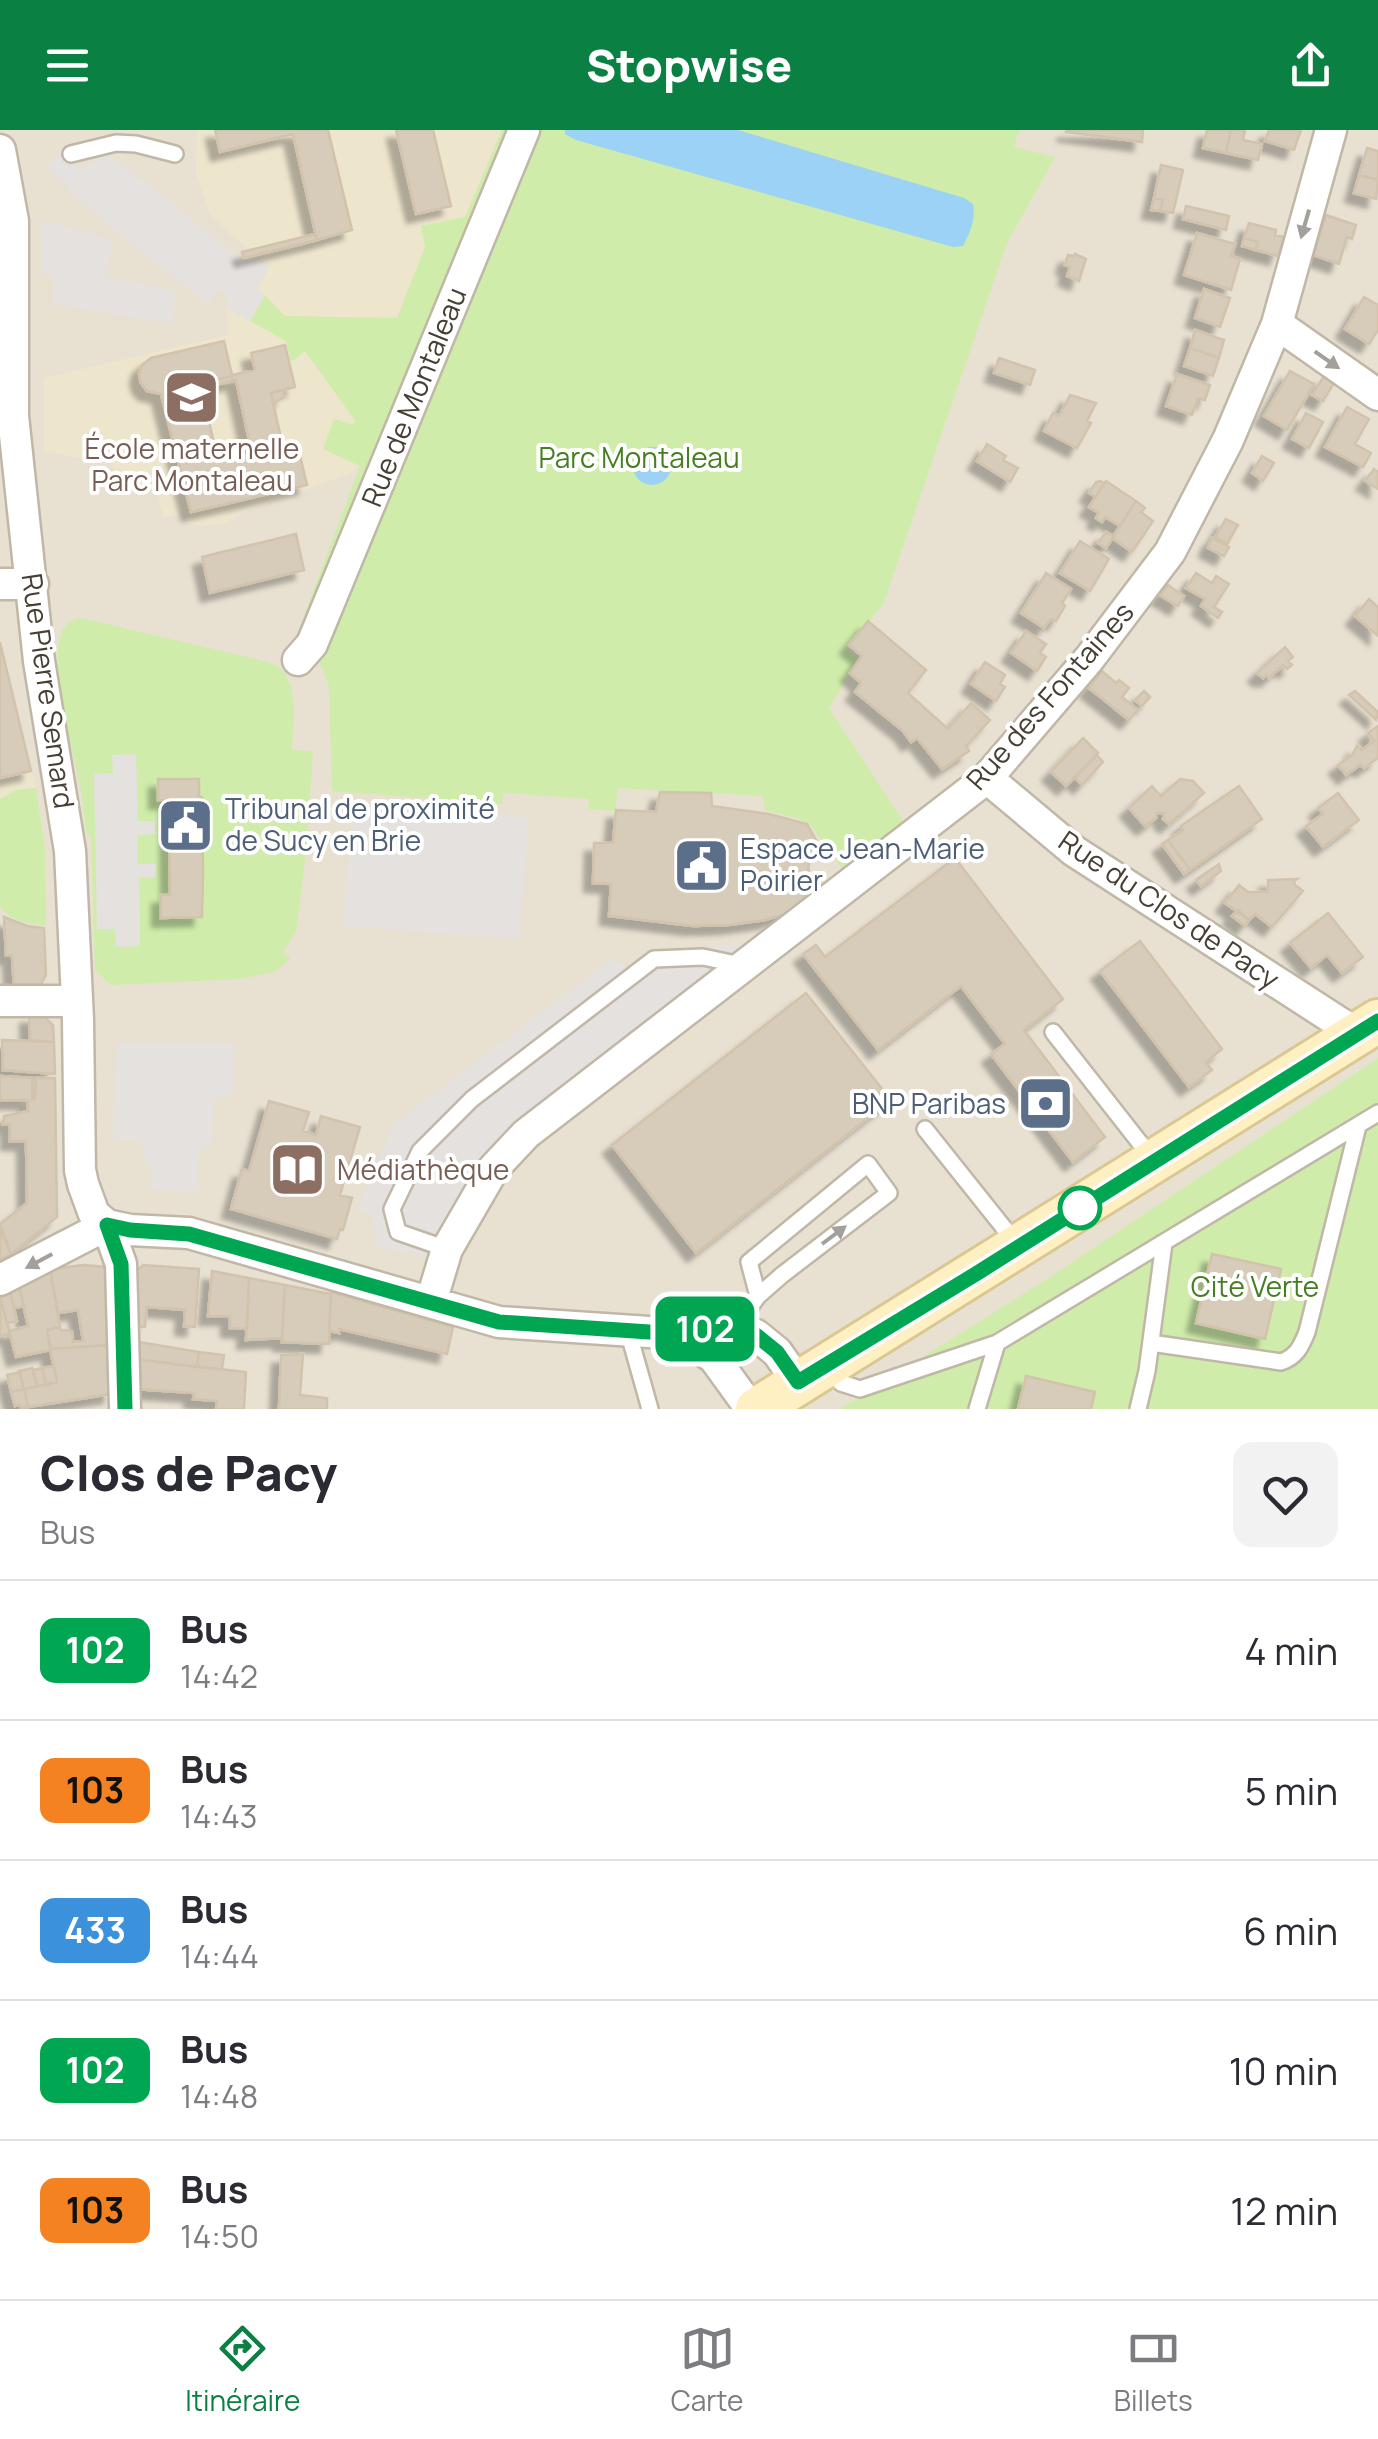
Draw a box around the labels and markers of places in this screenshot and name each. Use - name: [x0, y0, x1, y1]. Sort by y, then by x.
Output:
- school or university icon: École maternelle Parc Montaleau: [162, 368, 222, 428]
- place label: École maternelle Parc Montaleau: [85, 429, 299, 499]
- place label: Tribunal de proximité de Sucy en Brie: [225, 789, 495, 859]
- public building icon: Tribunal de proximité de Sucy en Brie: [156, 795, 216, 855]
- place label: Espace Jean-Marie Poirier: [740, 829, 985, 899]
- public building icon: Espace Jean-Marie Poirier: [671, 835, 731, 895]
- bank icon: BNP Paribas: [1015, 1074, 1075, 1134]
- place label: BNP Paribas: [852, 1084, 1006, 1122]
- library icon: Médiathèque: [268, 1140, 328, 1200]
- place label: Médiathèque: [337, 1150, 509, 1188]
- unlabelled marker: [1059, 1187, 1101, 1229]

